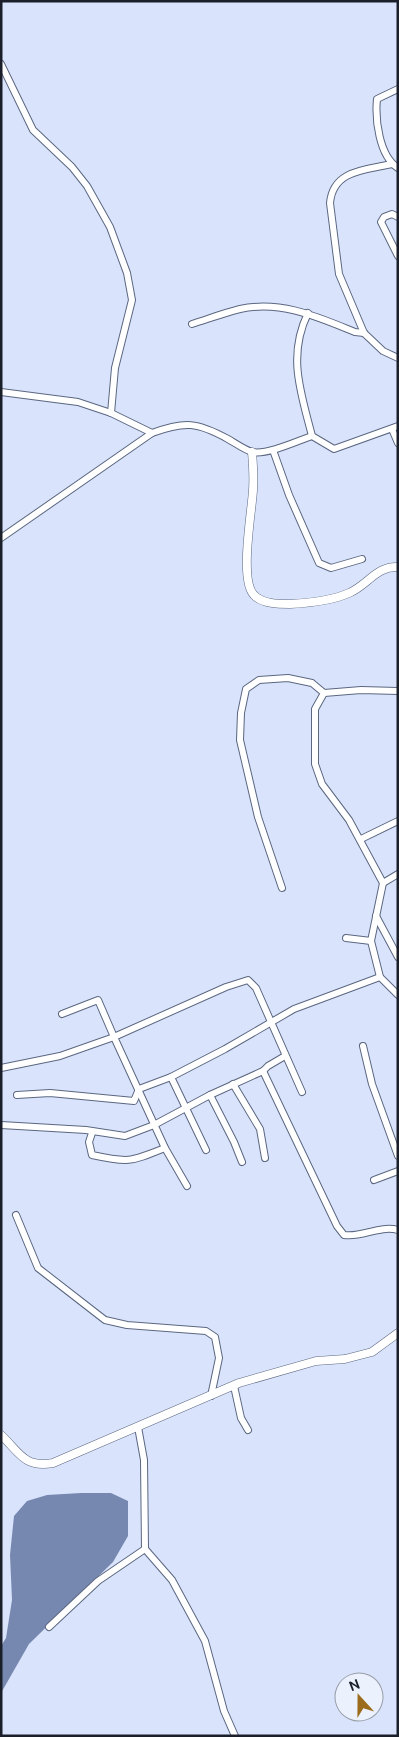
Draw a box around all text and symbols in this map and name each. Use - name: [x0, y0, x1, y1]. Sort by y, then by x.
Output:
- north arrow: [334, 1672, 384, 1722]
- text: N: [347, 1676, 362, 1694]

